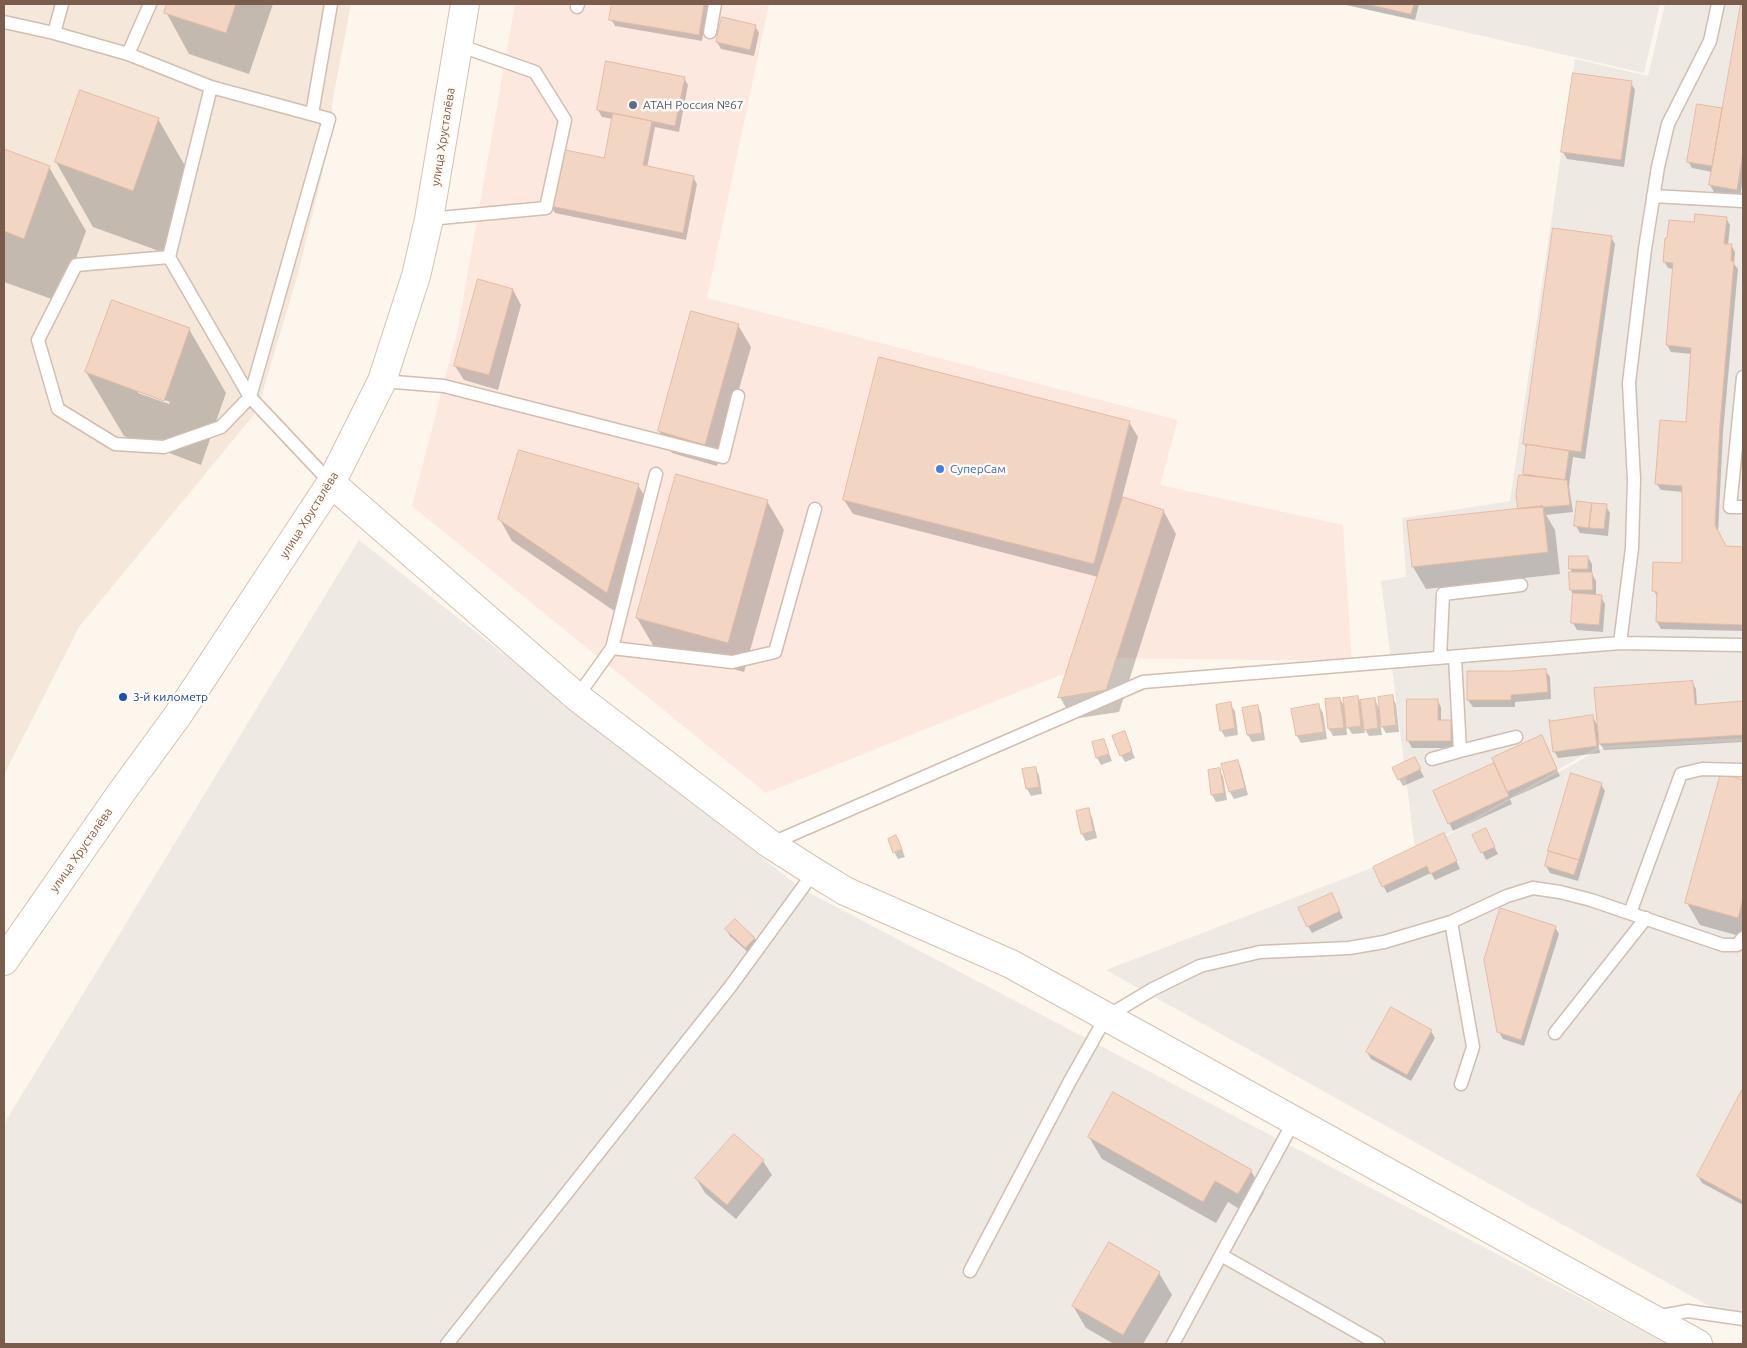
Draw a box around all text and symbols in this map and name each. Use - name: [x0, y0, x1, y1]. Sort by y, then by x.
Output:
- street label: улица Хрусталёва: [428, 87, 458, 187]
- place label: АТАН Россия №67: [643, 98, 743, 112]
- marker: АТАН Россия №67: [627, 99, 639, 111]
- place label: СуперСам: [950, 462, 1006, 476]
- marker: СуперСам: [934, 463, 946, 475]
- street label: улица Хрусталёва: [277, 469, 341, 561]
- place label: 3-й километр: [133, 690, 208, 704]
- marker: 3-й километр: [117, 691, 129, 703]
- street label: улица Хрусталёва: [47, 805, 115, 895]

